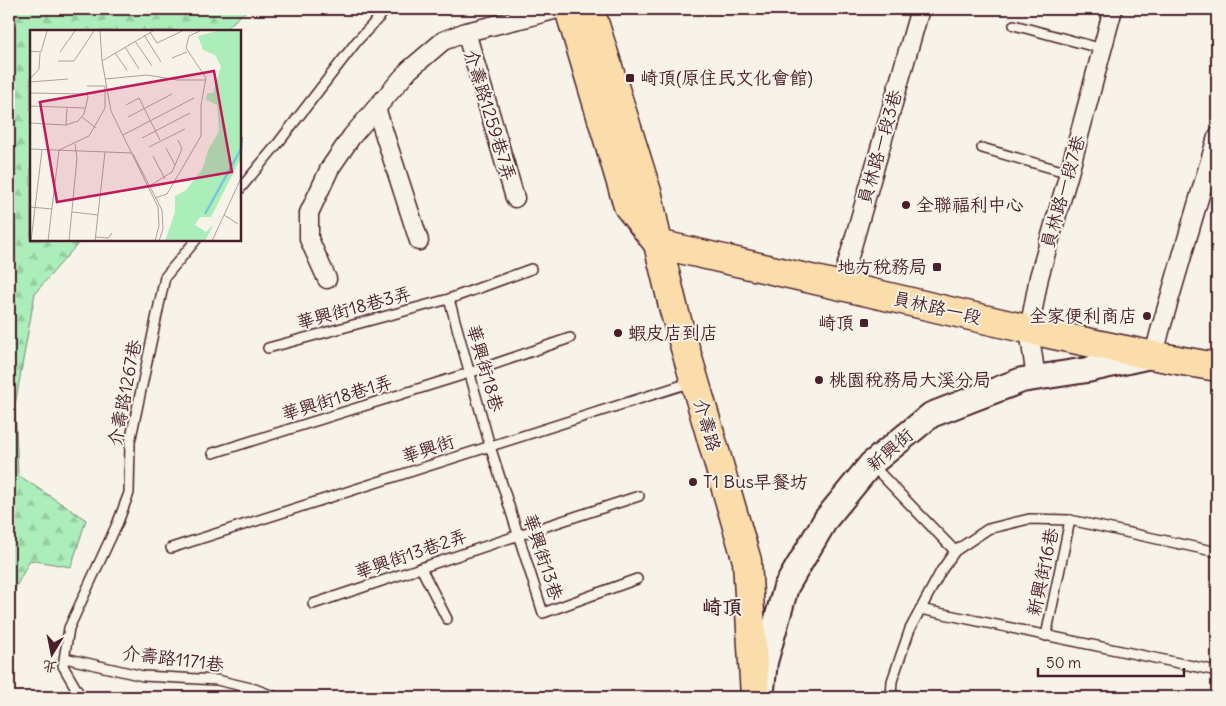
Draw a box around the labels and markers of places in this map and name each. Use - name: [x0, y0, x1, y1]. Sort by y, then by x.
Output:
- place label: 崎頂(原住民文化會館): [640, 66, 813, 89]
- marker: 崎頂(原住民文化會館): [624, 72, 636, 84]
- place label: 全聯福利中心: [916, 193, 1024, 216]
- marker: 全聯福利中心: [900, 199, 912, 211]
- place label: 地方稅務局: [837, 255, 927, 278]
- marker: 地方稅務局: [931, 261, 943, 273]
- place label: 全家便利商店: [1029, 304, 1137, 327]
- marker: 全家便利商店: [1141, 310, 1153, 322]
- place label: 崎頂: [818, 311, 854, 334]
- marker: 崎頂: [858, 317, 870, 329]
- place label: 蝦皮店到店: [628, 321, 718, 344]
- marker: 蝦皮店到店: [612, 327, 624, 339]
- place label: 桃園稅務局大溪分局: [829, 368, 991, 391]
- marker: 桃園稅務局大溪分局: [813, 374, 825, 386]
- place label: T1 Bus早餐坊: [703, 470, 808, 493]
- marker: T1 Bus早餐坊: [687, 476, 699, 488]

